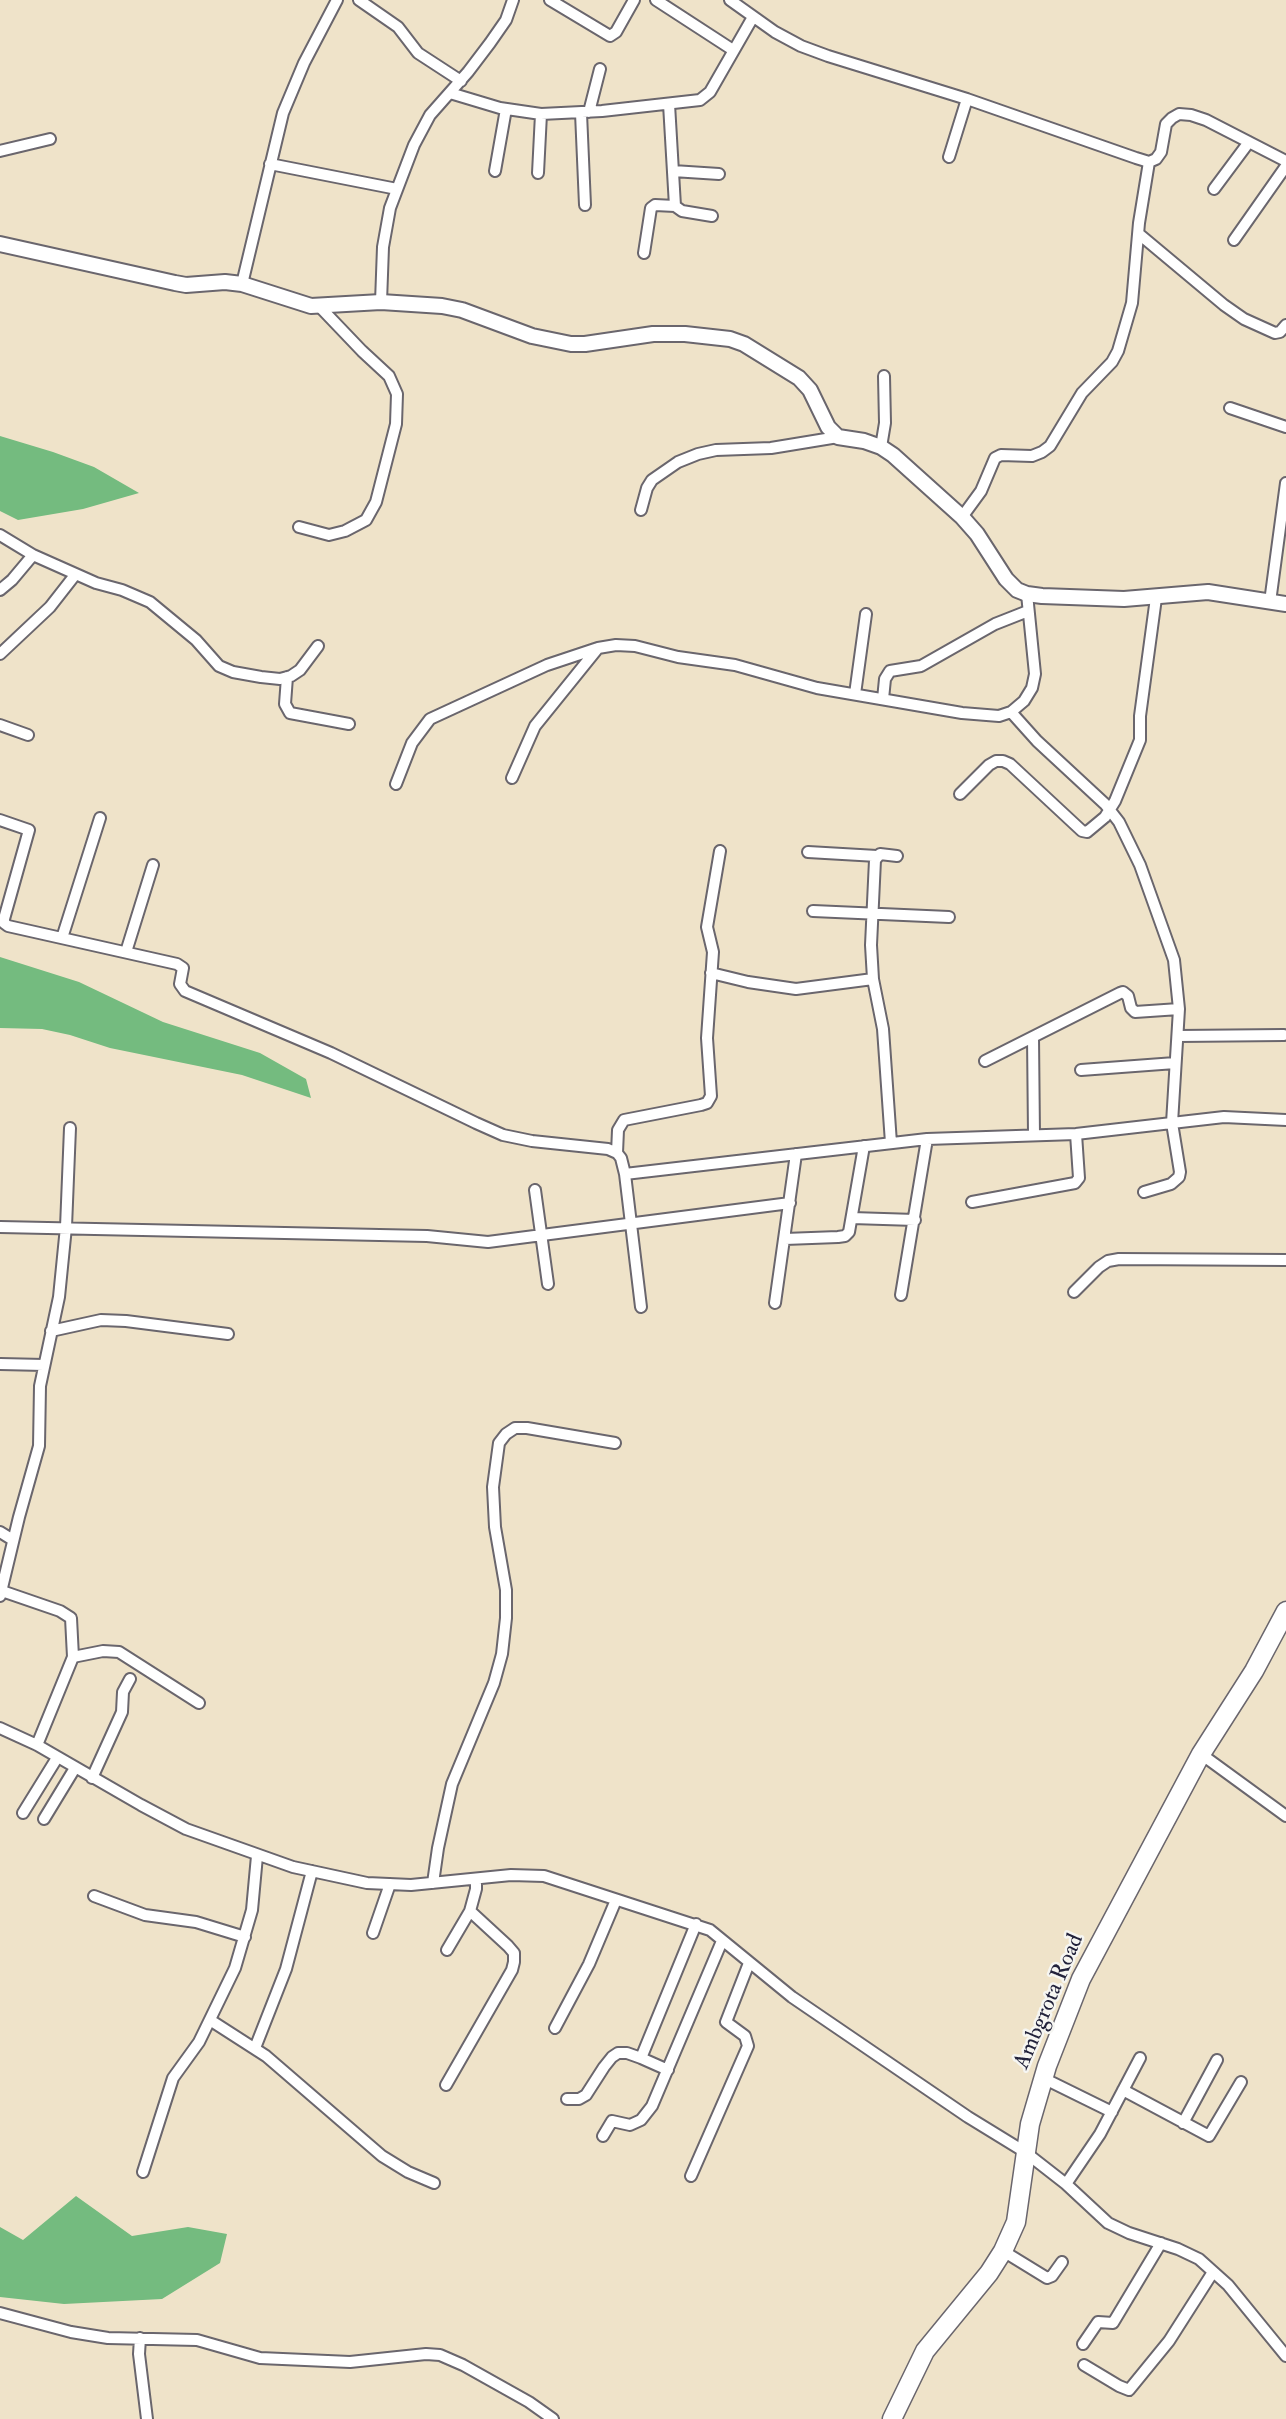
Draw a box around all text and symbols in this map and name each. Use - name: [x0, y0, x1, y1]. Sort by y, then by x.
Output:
- street label: Ambgrota Road: [1009, 1930, 1091, 2074]

